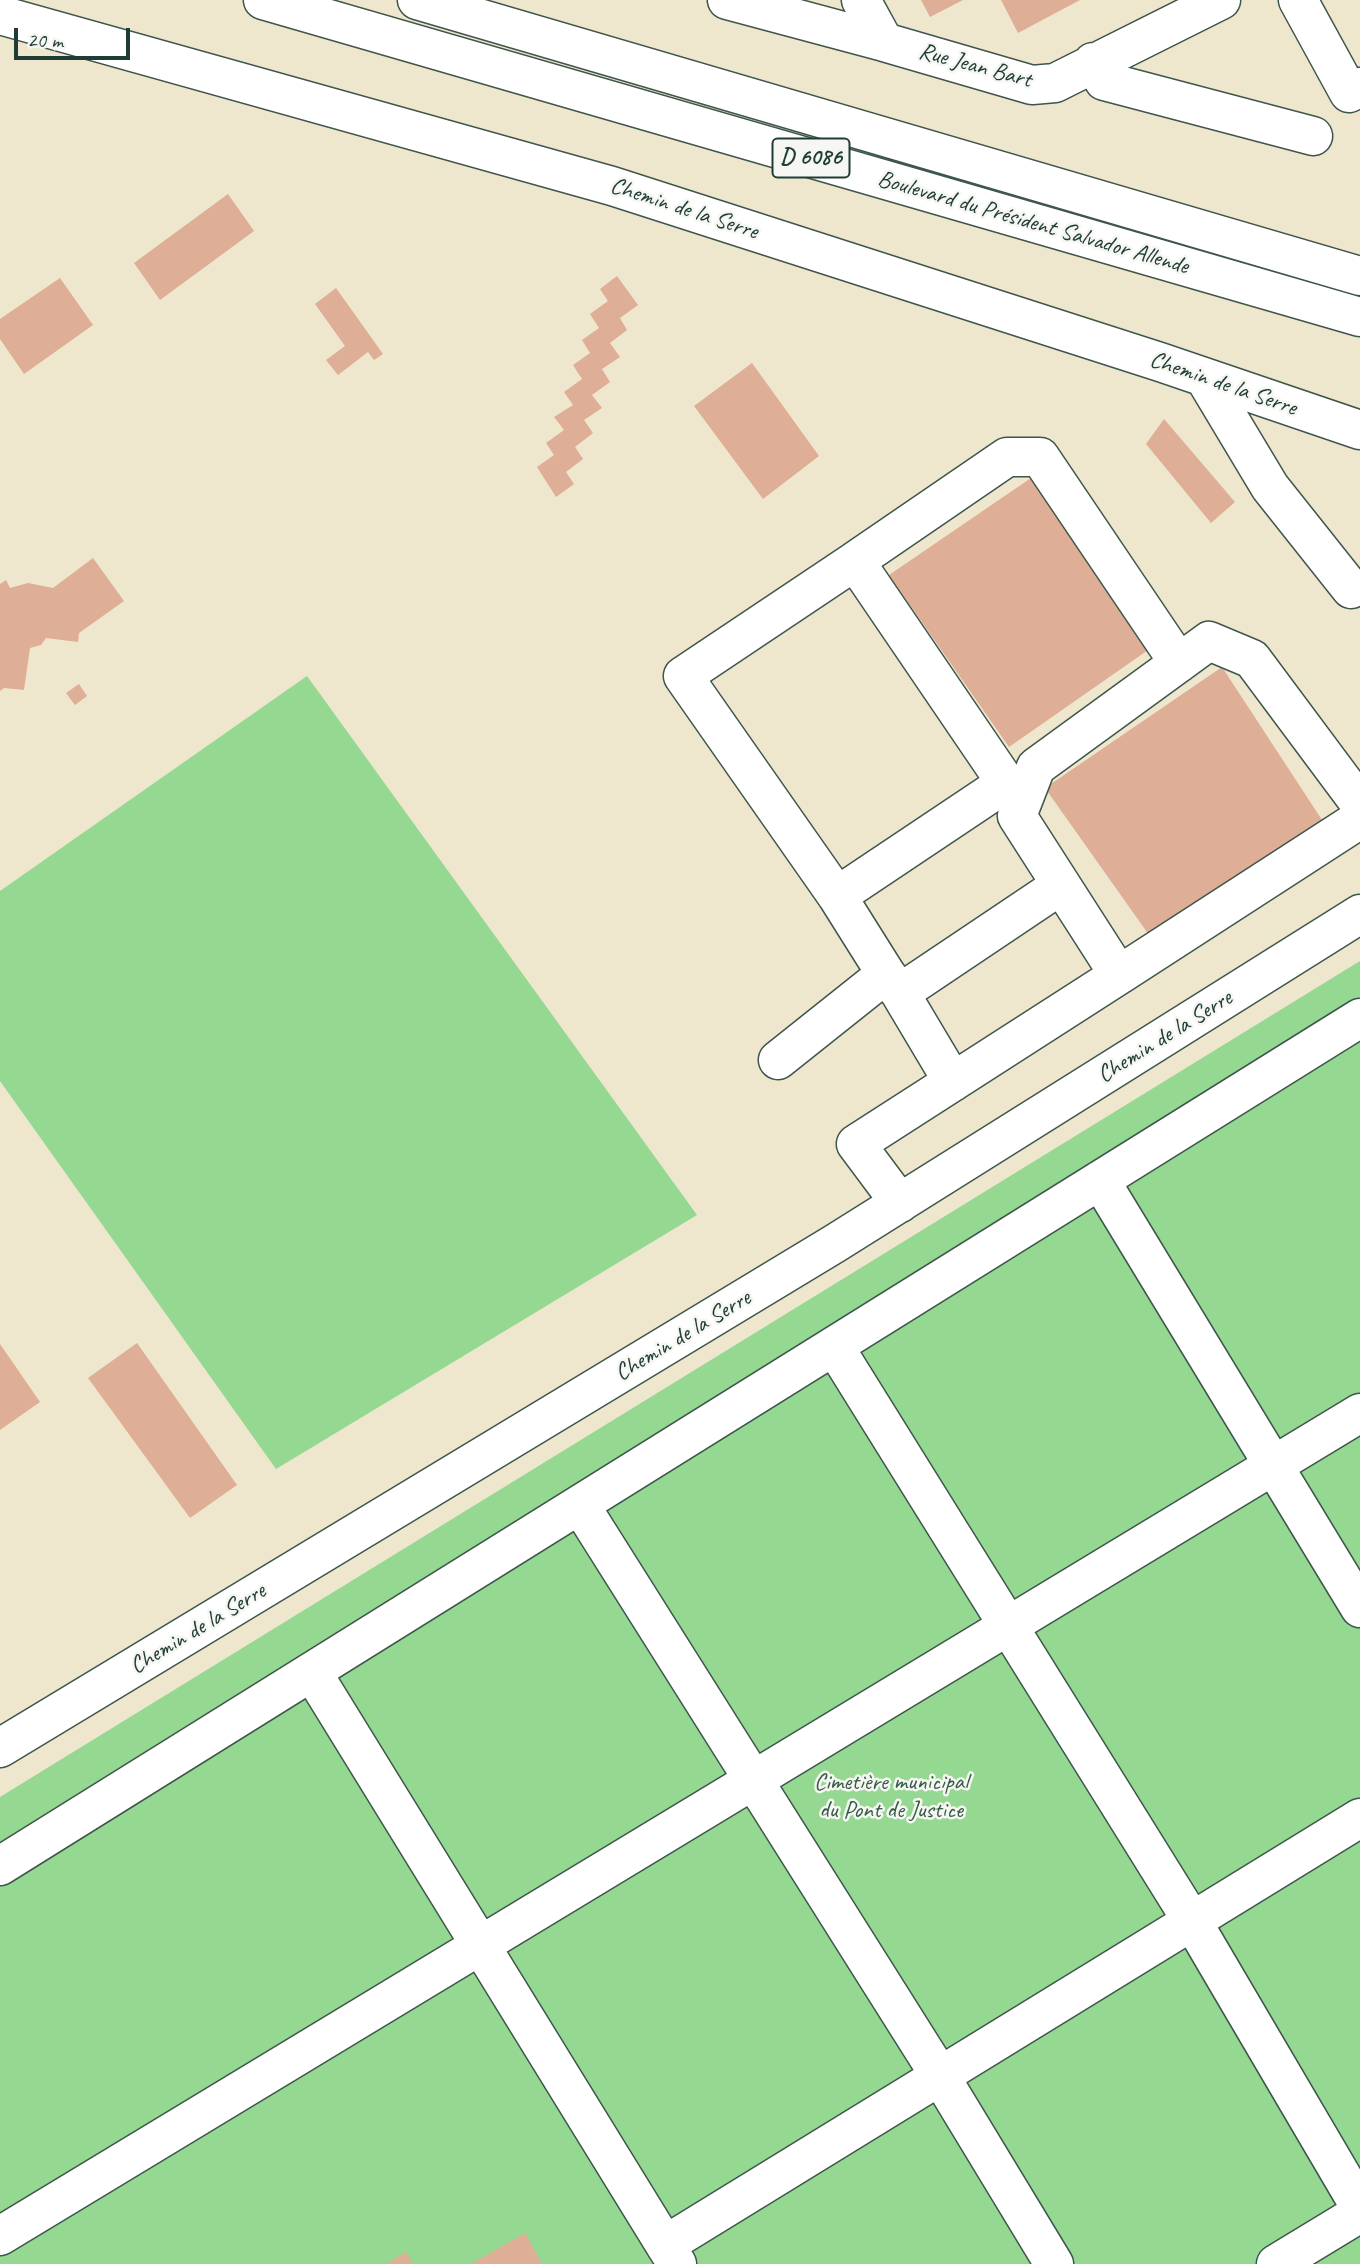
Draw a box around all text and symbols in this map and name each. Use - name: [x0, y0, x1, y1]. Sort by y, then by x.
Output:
- scale bar: [18, 14, 133, 58]
- text: 20 m: [27, 27, 63, 53]
- street label: Rue Jean Bart: [916, 37, 1034, 95]
- road number: D 6086: [772, 139, 850, 178]
- street label: Boulevard du Président Salvador Allende: [874, 165, 1192, 281]
- street label: Chemin de la Serre: [607, 172, 761, 246]
- street label: Chemin de la Serre: [1146, 345, 1300, 423]
- street label: Chemin de la Serre: [1092, 984, 1238, 1090]
- street label: Chemin de la Serre: [610, 1284, 756, 1388]
- street label: Chemin de la Serre: [125, 1577, 271, 1681]
- park label: Cimetière municipal du Pont de Justice: [814, 1769, 968, 1825]

